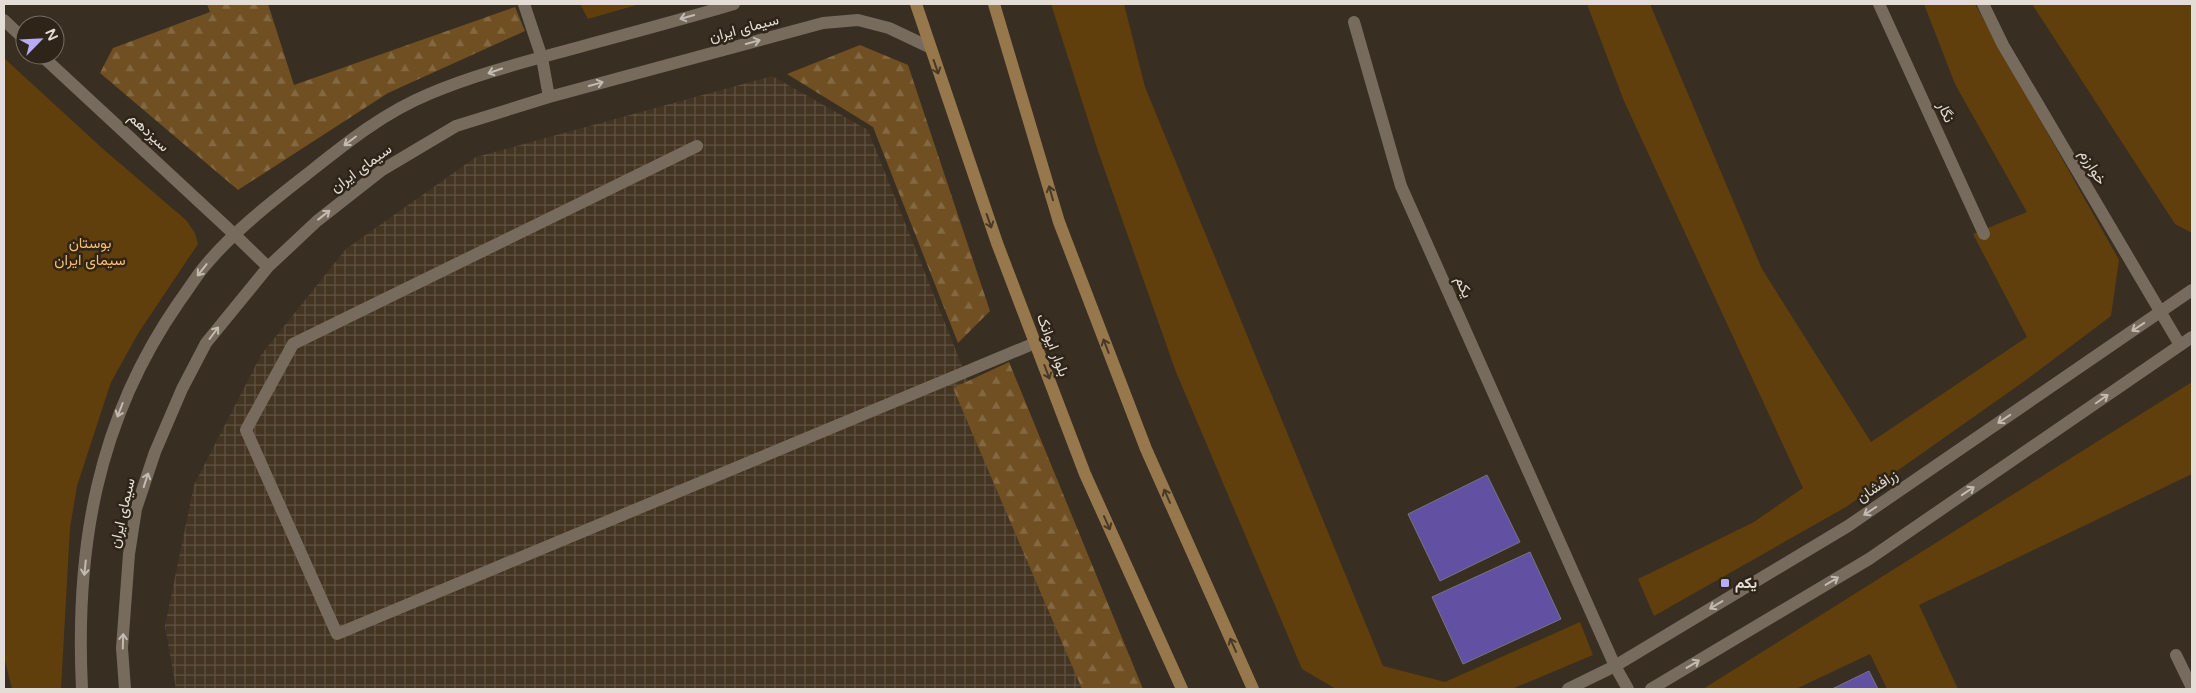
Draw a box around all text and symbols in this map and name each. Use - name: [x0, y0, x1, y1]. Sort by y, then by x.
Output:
- street label: سیمای ایران: [707, 10, 781, 47]
- one-way arrow: [680, 13, 696, 23]
- north arrow: [15, 15, 65, 65]
- text: N: [41, 26, 61, 44]
- one-way arrow: [744, 37, 760, 46]
- one-way arrow: [932, 59, 941, 74]
- one-way arrow: [488, 67, 504, 77]
- one-way arrow: [588, 79, 604, 89]
- street label: نگار: [1933, 98, 1958, 125]
- street label: سیزدهم: [124, 109, 173, 156]
- one-way arrow: [343, 136, 357, 146]
- street label: سیمای ایران: [327, 140, 396, 197]
- street label: خوارزم: [2075, 146, 2111, 188]
- one-way arrow: [1045, 186, 1055, 202]
- one-way arrow: [318, 210, 331, 221]
- one-way arrow: [985, 212, 994, 228]
- park label: بوستان سیمای ایران: [54, 234, 126, 270]
- one-way arrow: [196, 263, 207, 276]
- street label: یکم: [1450, 273, 1477, 301]
- street label: بلوار ایوانک: [1033, 311, 1073, 379]
- one-way arrow: [2131, 322, 2145, 332]
- one-way arrow: [208, 327, 219, 341]
- one-way arrow: [1101, 339, 1111, 354]
- one-way arrow: [1043, 365, 1052, 380]
- one-way arrow: [2095, 394, 2109, 404]
- one-way arrow: [115, 402, 124, 417]
- one-way arrow: [1997, 414, 2011, 424]
- street label: زرافشان: [1853, 466, 1901, 506]
- one-way arrow: [141, 473, 151, 489]
- street label: سیمای ایران: [105, 476, 140, 550]
- one-way arrow: [1961, 486, 1975, 496]
- one-way arrow: [1162, 489, 1172, 504]
- one-way arrow: [1863, 506, 1877, 516]
- one-way arrow: [1103, 515, 1113, 530]
- one-way arrow: [80, 560, 90, 576]
- place label: یکم: [1735, 574, 1757, 593]
- one-way arrow: [1825, 575, 1839, 585]
- marker: یکم: [1719, 577, 1731, 589]
- one-way arrow: [1710, 601, 1724, 611]
- one-way arrow: [118, 633, 127, 649]
- one-way arrow: [1228, 638, 1238, 653]
- one-way arrow: [1685, 659, 1700, 669]

